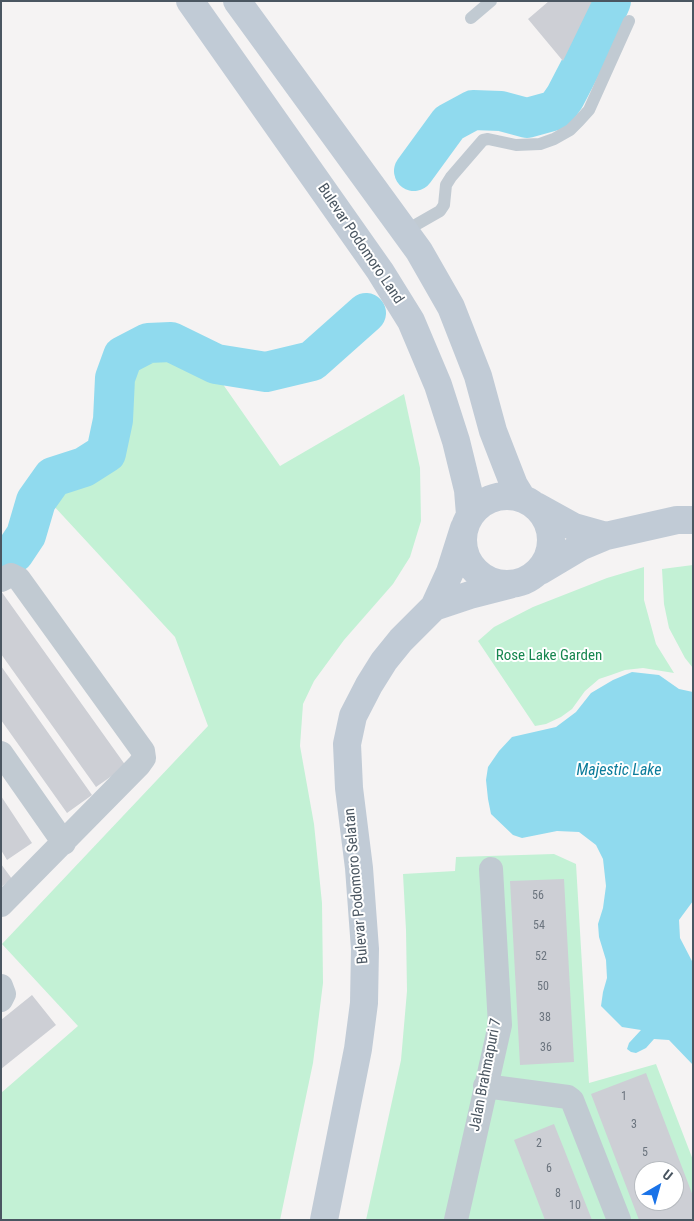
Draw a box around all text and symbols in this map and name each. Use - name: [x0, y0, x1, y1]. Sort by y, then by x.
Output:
- street label: Bulevar Podomoro Land: [313, 180, 407, 308]
- park label: Rose Lake Garden: [496, 647, 602, 665]
- water label: Majestic Lake: [577, 761, 661, 781]
- street label: Bulevar Podomoro Selatan: [341, 807, 373, 965]
- house number: 56: [532, 889, 544, 903]
- house number: 54: [533, 919, 545, 933]
- house number: 52: [535, 950, 547, 964]
- house number: 50: [537, 980, 549, 994]
- house number: 38: [539, 1011, 551, 1025]
- street label: Jalan Brahmapuri 7: [466, 1017, 506, 1133]
- house number: 36: [540, 1041, 552, 1055]
- house number: 1: [621, 1090, 627, 1104]
- house number: 3: [631, 1118, 637, 1132]
- house number: 2: [536, 1137, 542, 1151]
- house number: 5: [642, 1146, 648, 1160]
- north arrow: [634, 1161, 684, 1211]
- house number: 6: [546, 1162, 552, 1176]
- text: U: [660, 1166, 676, 1184]
- house number: 8: [555, 1187, 561, 1201]
- house number: 10: [569, 1199, 581, 1213]

